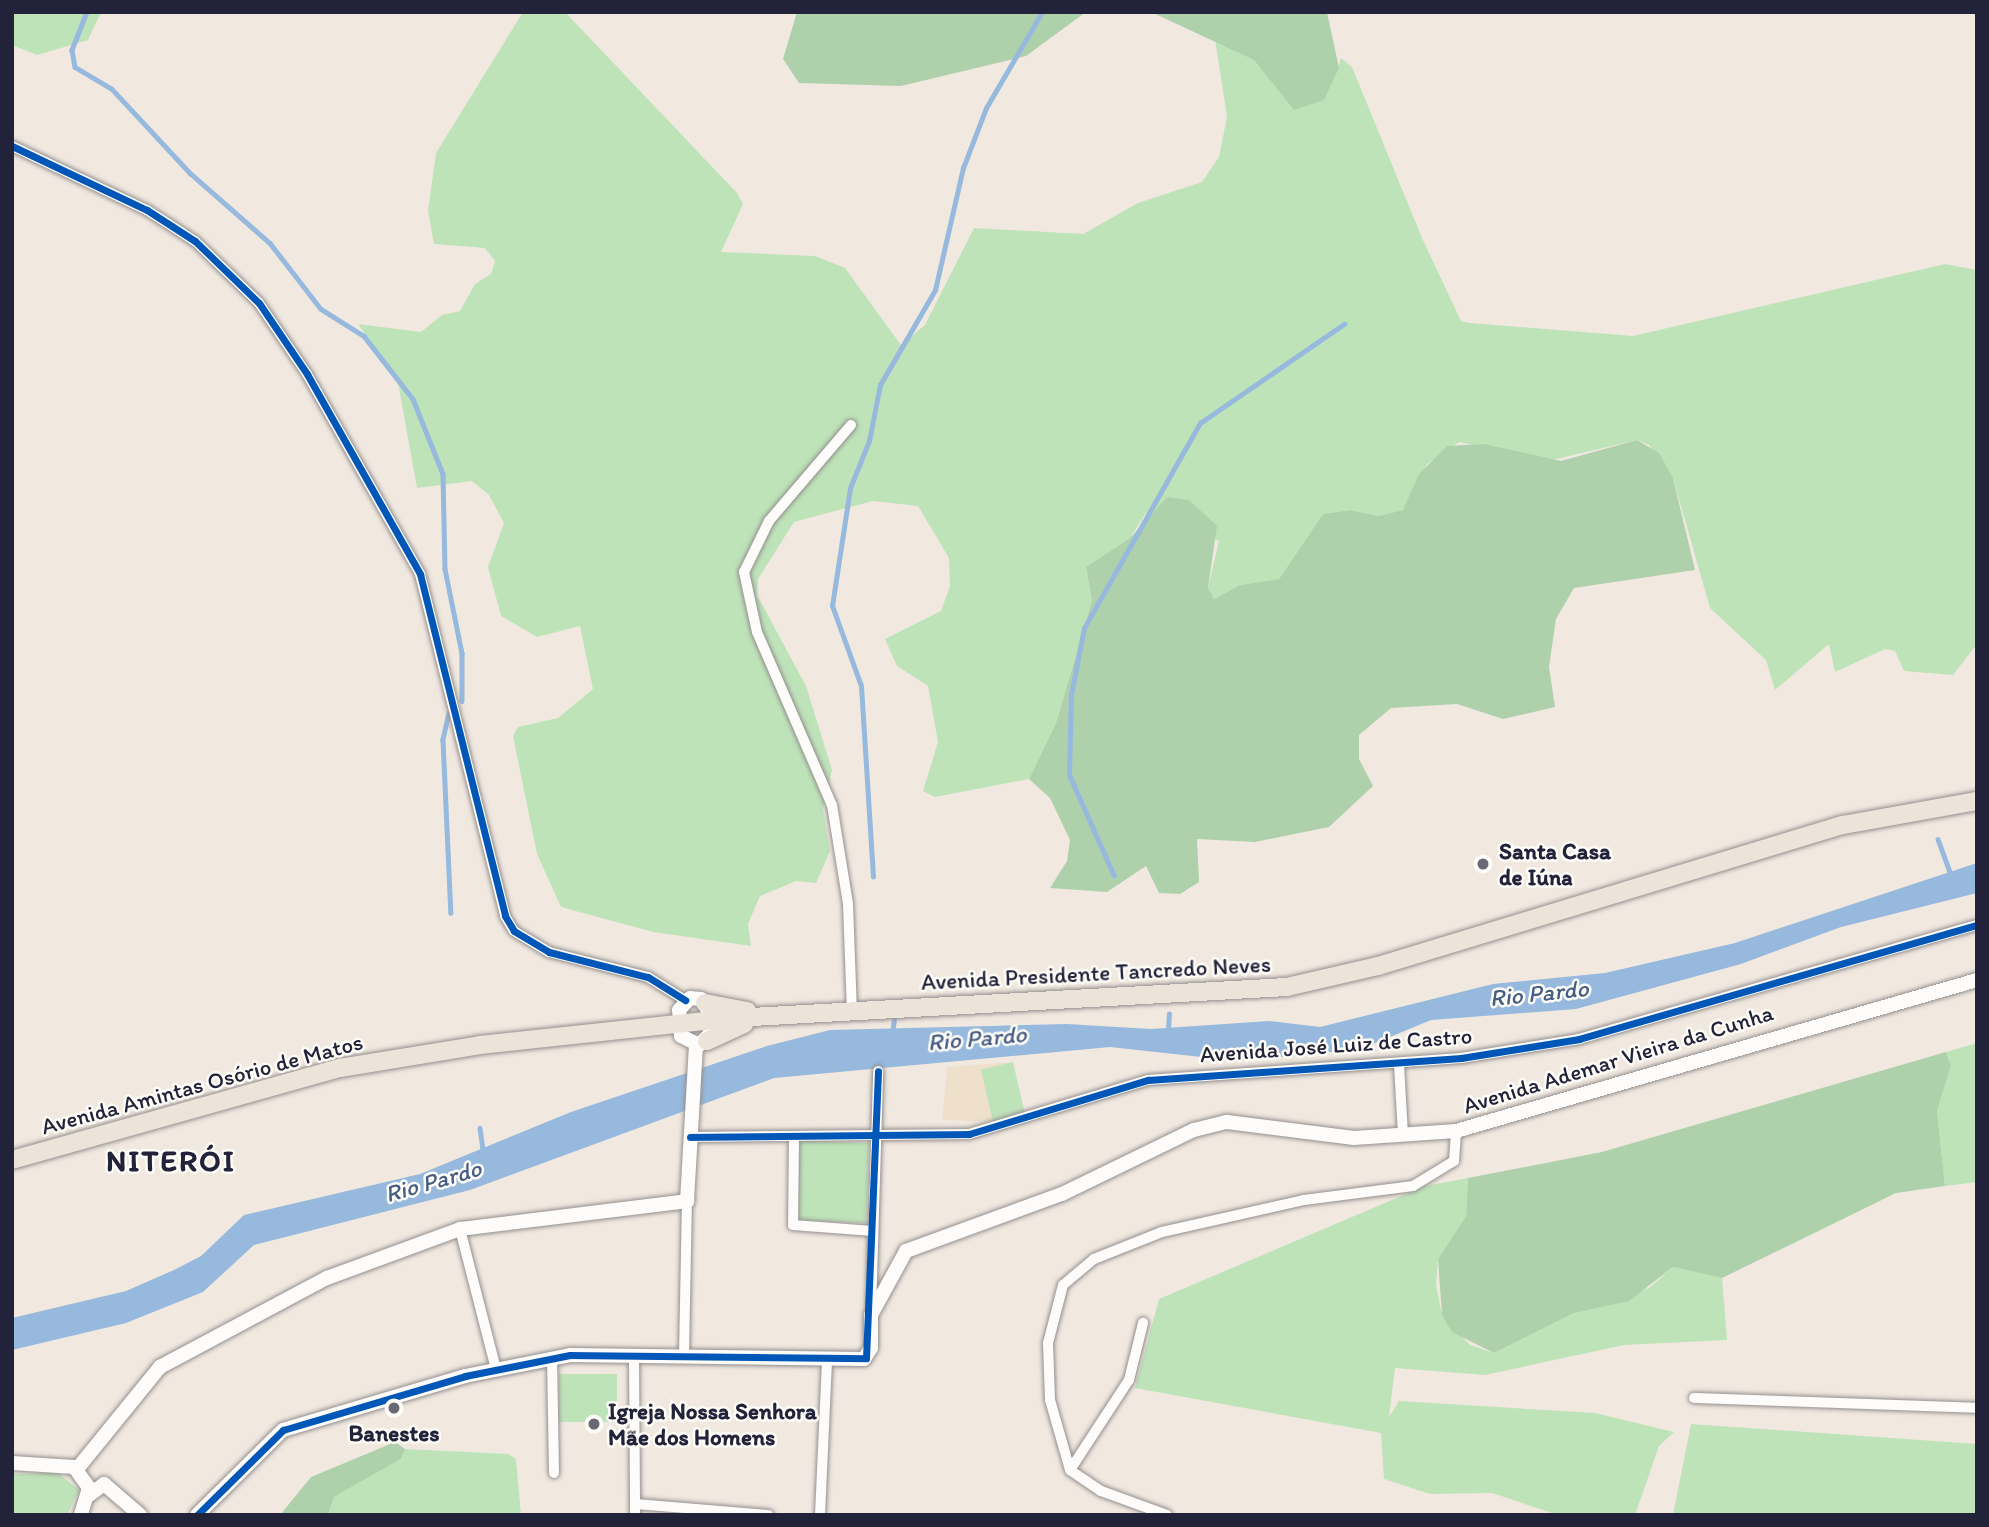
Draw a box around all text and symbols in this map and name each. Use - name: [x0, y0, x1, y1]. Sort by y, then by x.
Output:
- place label: Santa Casa de Iúna: [1499, 837, 1610, 891]
- marker: Santa Casa de Iúna: [1473, 854, 1493, 874]
- street label: Avenida Presidente Tancredo Neves: [921, 950, 1271, 996]
- water label: Rio Pardo: [1489, 974, 1589, 1012]
- street label: Avenida Ademar Vieira da Cunha: [1460, 999, 1776, 1119]
- water label: Rio Pardo: [927, 1019, 1027, 1057]
- street label: Avenida José Luiz de Castro: [1198, 1022, 1474, 1068]
- street label: Avenida Amintas Osório de Matos: [39, 1028, 365, 1140]
- district label: NITERÓI: [107, 1143, 235, 1179]
- water label: Rio Pardo: [382, 1154, 484, 1208]
- place label: Igreja Nossa Senhora Mãe dos Homens: [608, 1397, 816, 1451]
- marker: Banestes: [386, 1400, 402, 1416]
- marker: Igreja Nossa Senhora Mãe dos Homens: [586, 1416, 602, 1432]
- place label: Banestes: [349, 1419, 439, 1447]

